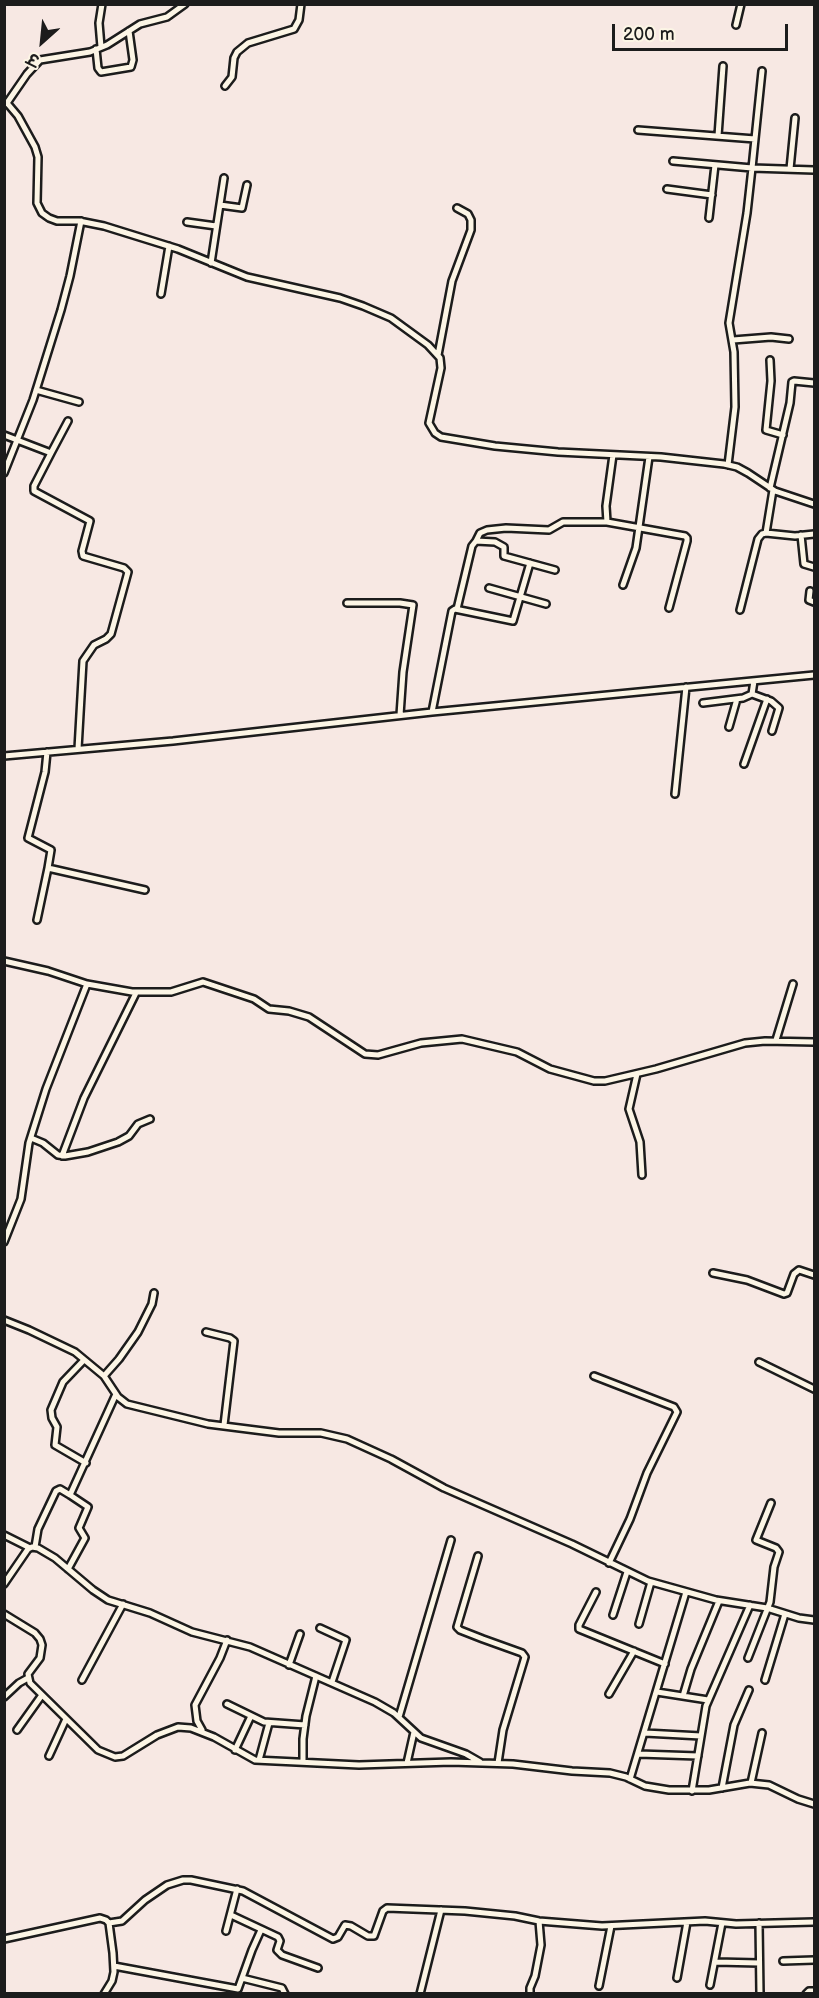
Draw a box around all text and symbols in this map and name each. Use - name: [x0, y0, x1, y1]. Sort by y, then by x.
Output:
- north arrow: [12, 12, 72, 72]
- scale bar: [615, 12, 790, 50]
- text: 200 m: [623, 24, 675, 45]
- text: उ: [25, 48, 43, 69]

